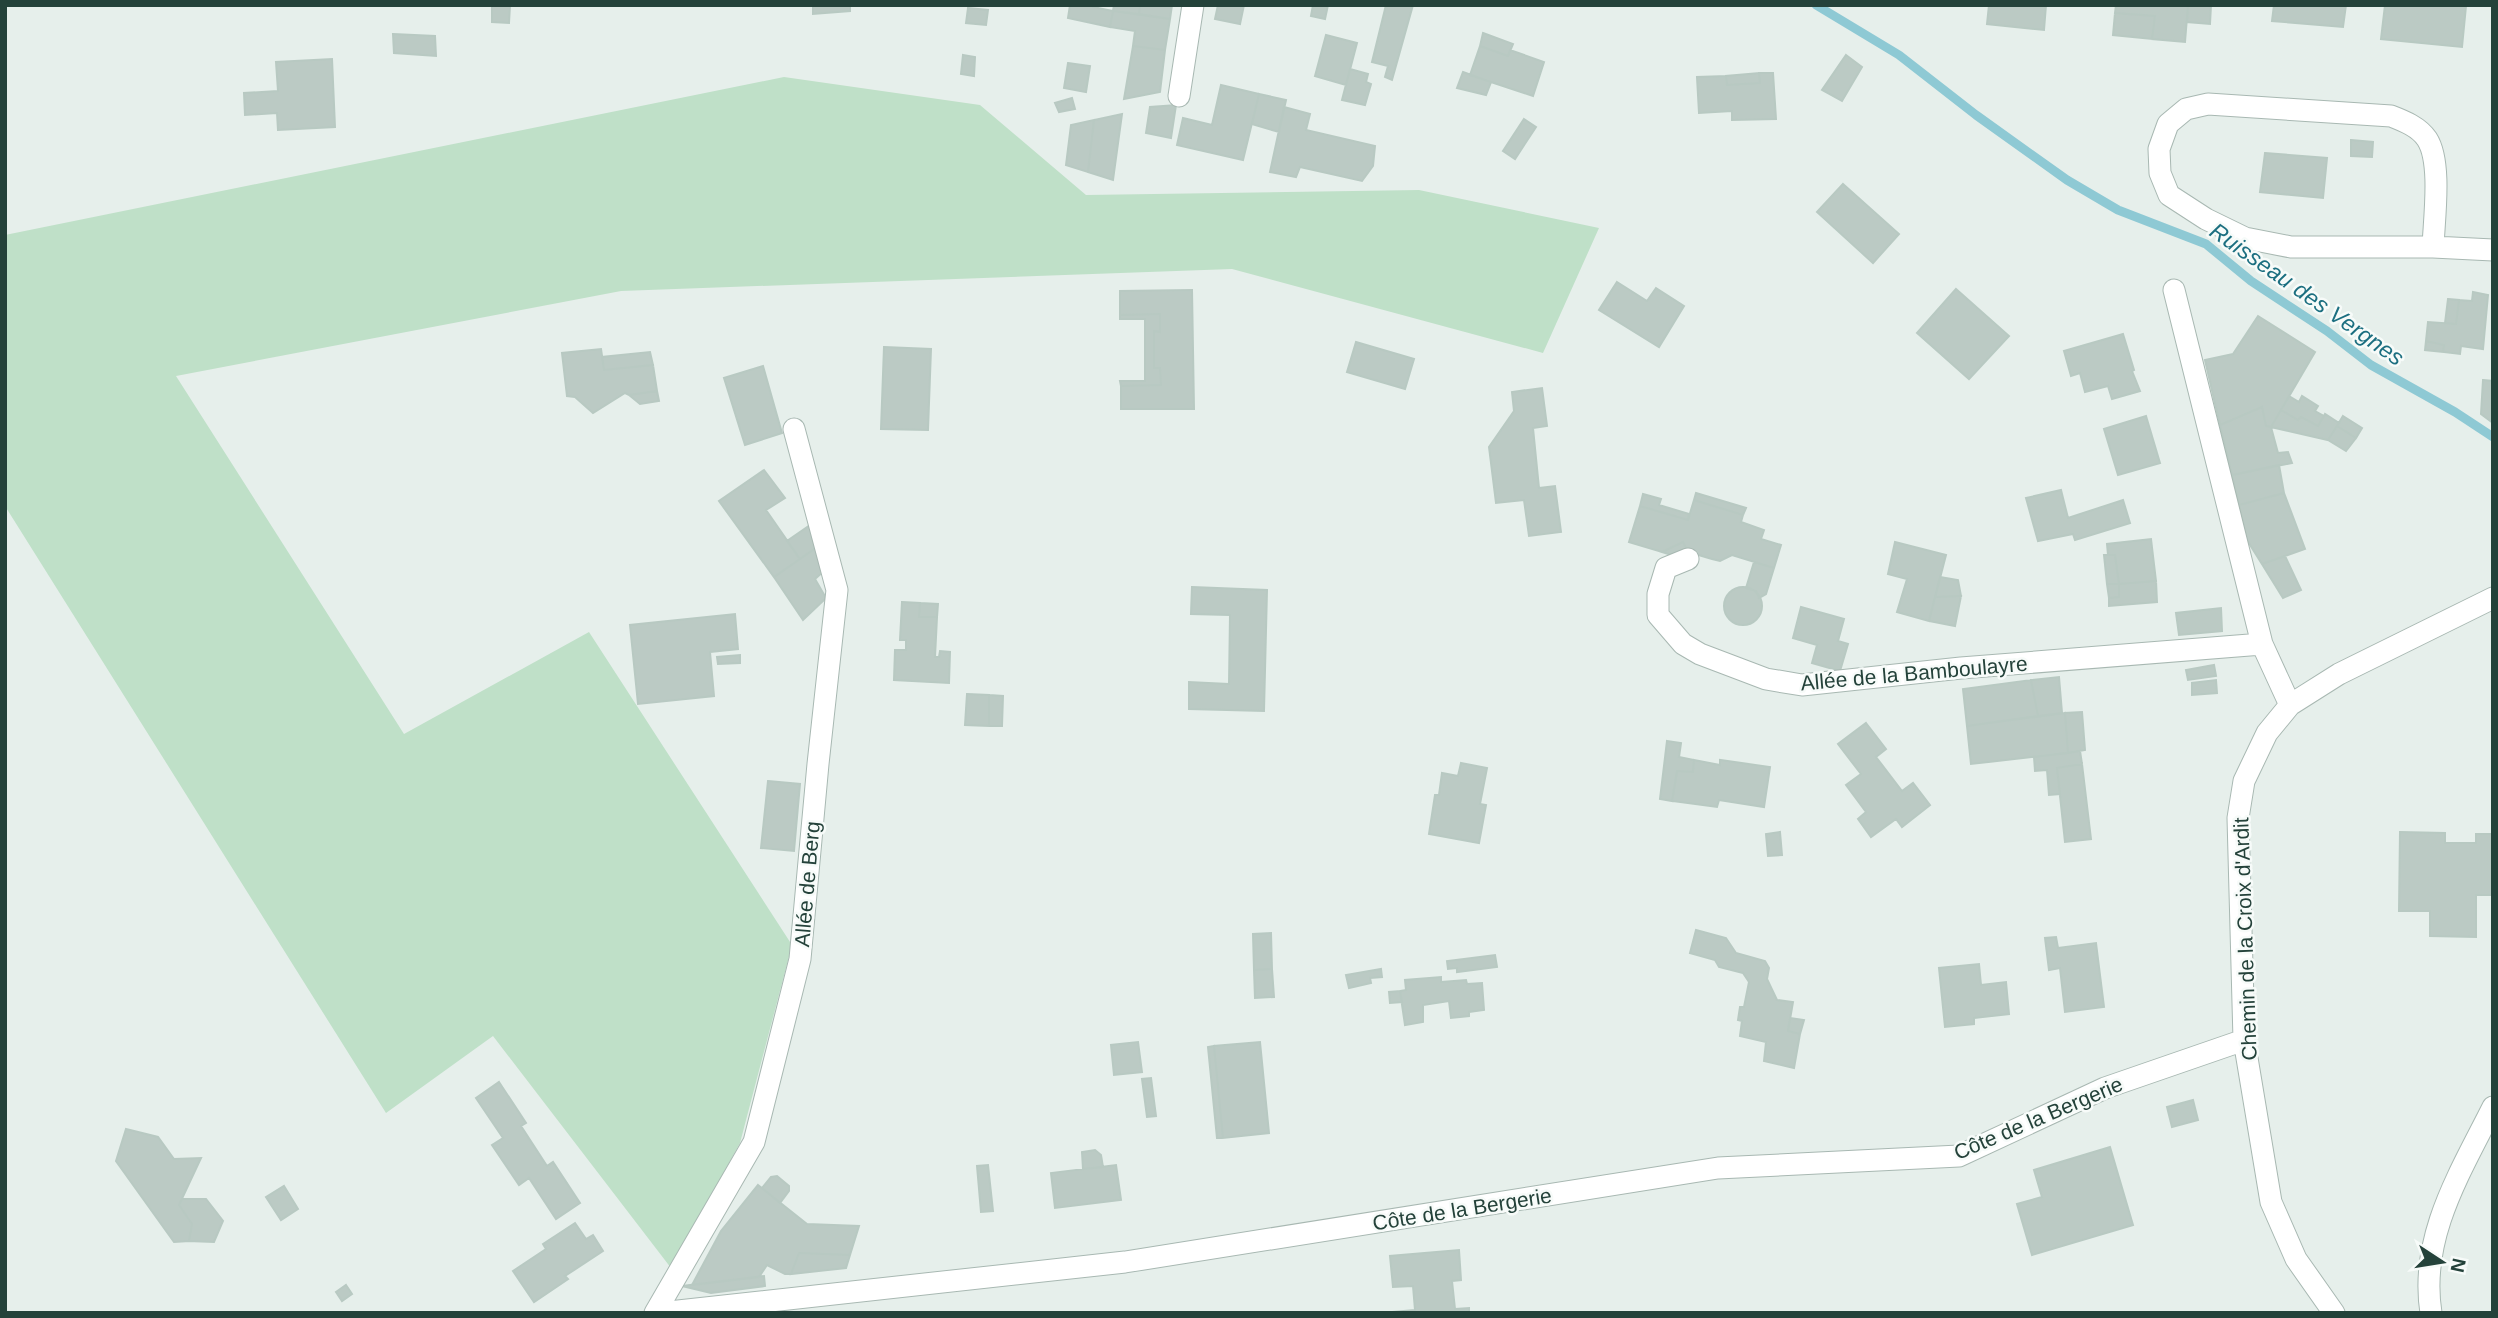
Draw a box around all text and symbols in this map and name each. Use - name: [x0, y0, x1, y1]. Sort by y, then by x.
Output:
- water label: Ruisseau des Vergnes: [2205, 217, 2409, 371]
- street label: Allée de la Bamboulayre: [1800, 652, 2028, 694]
- street label: Chemin de la Croix d'Ardit: [2229, 817, 2261, 1061]
- street label: Allée de Berg: [790, 820, 824, 948]
- street label: Côte de la Bergerie: [1950, 1072, 2126, 1164]
- street label: Côte de la Bergerie: [1371, 1183, 1553, 1235]
- north arrow: [2407, 1227, 2477, 1297]
- text: N: [2446, 1257, 2470, 1274]

